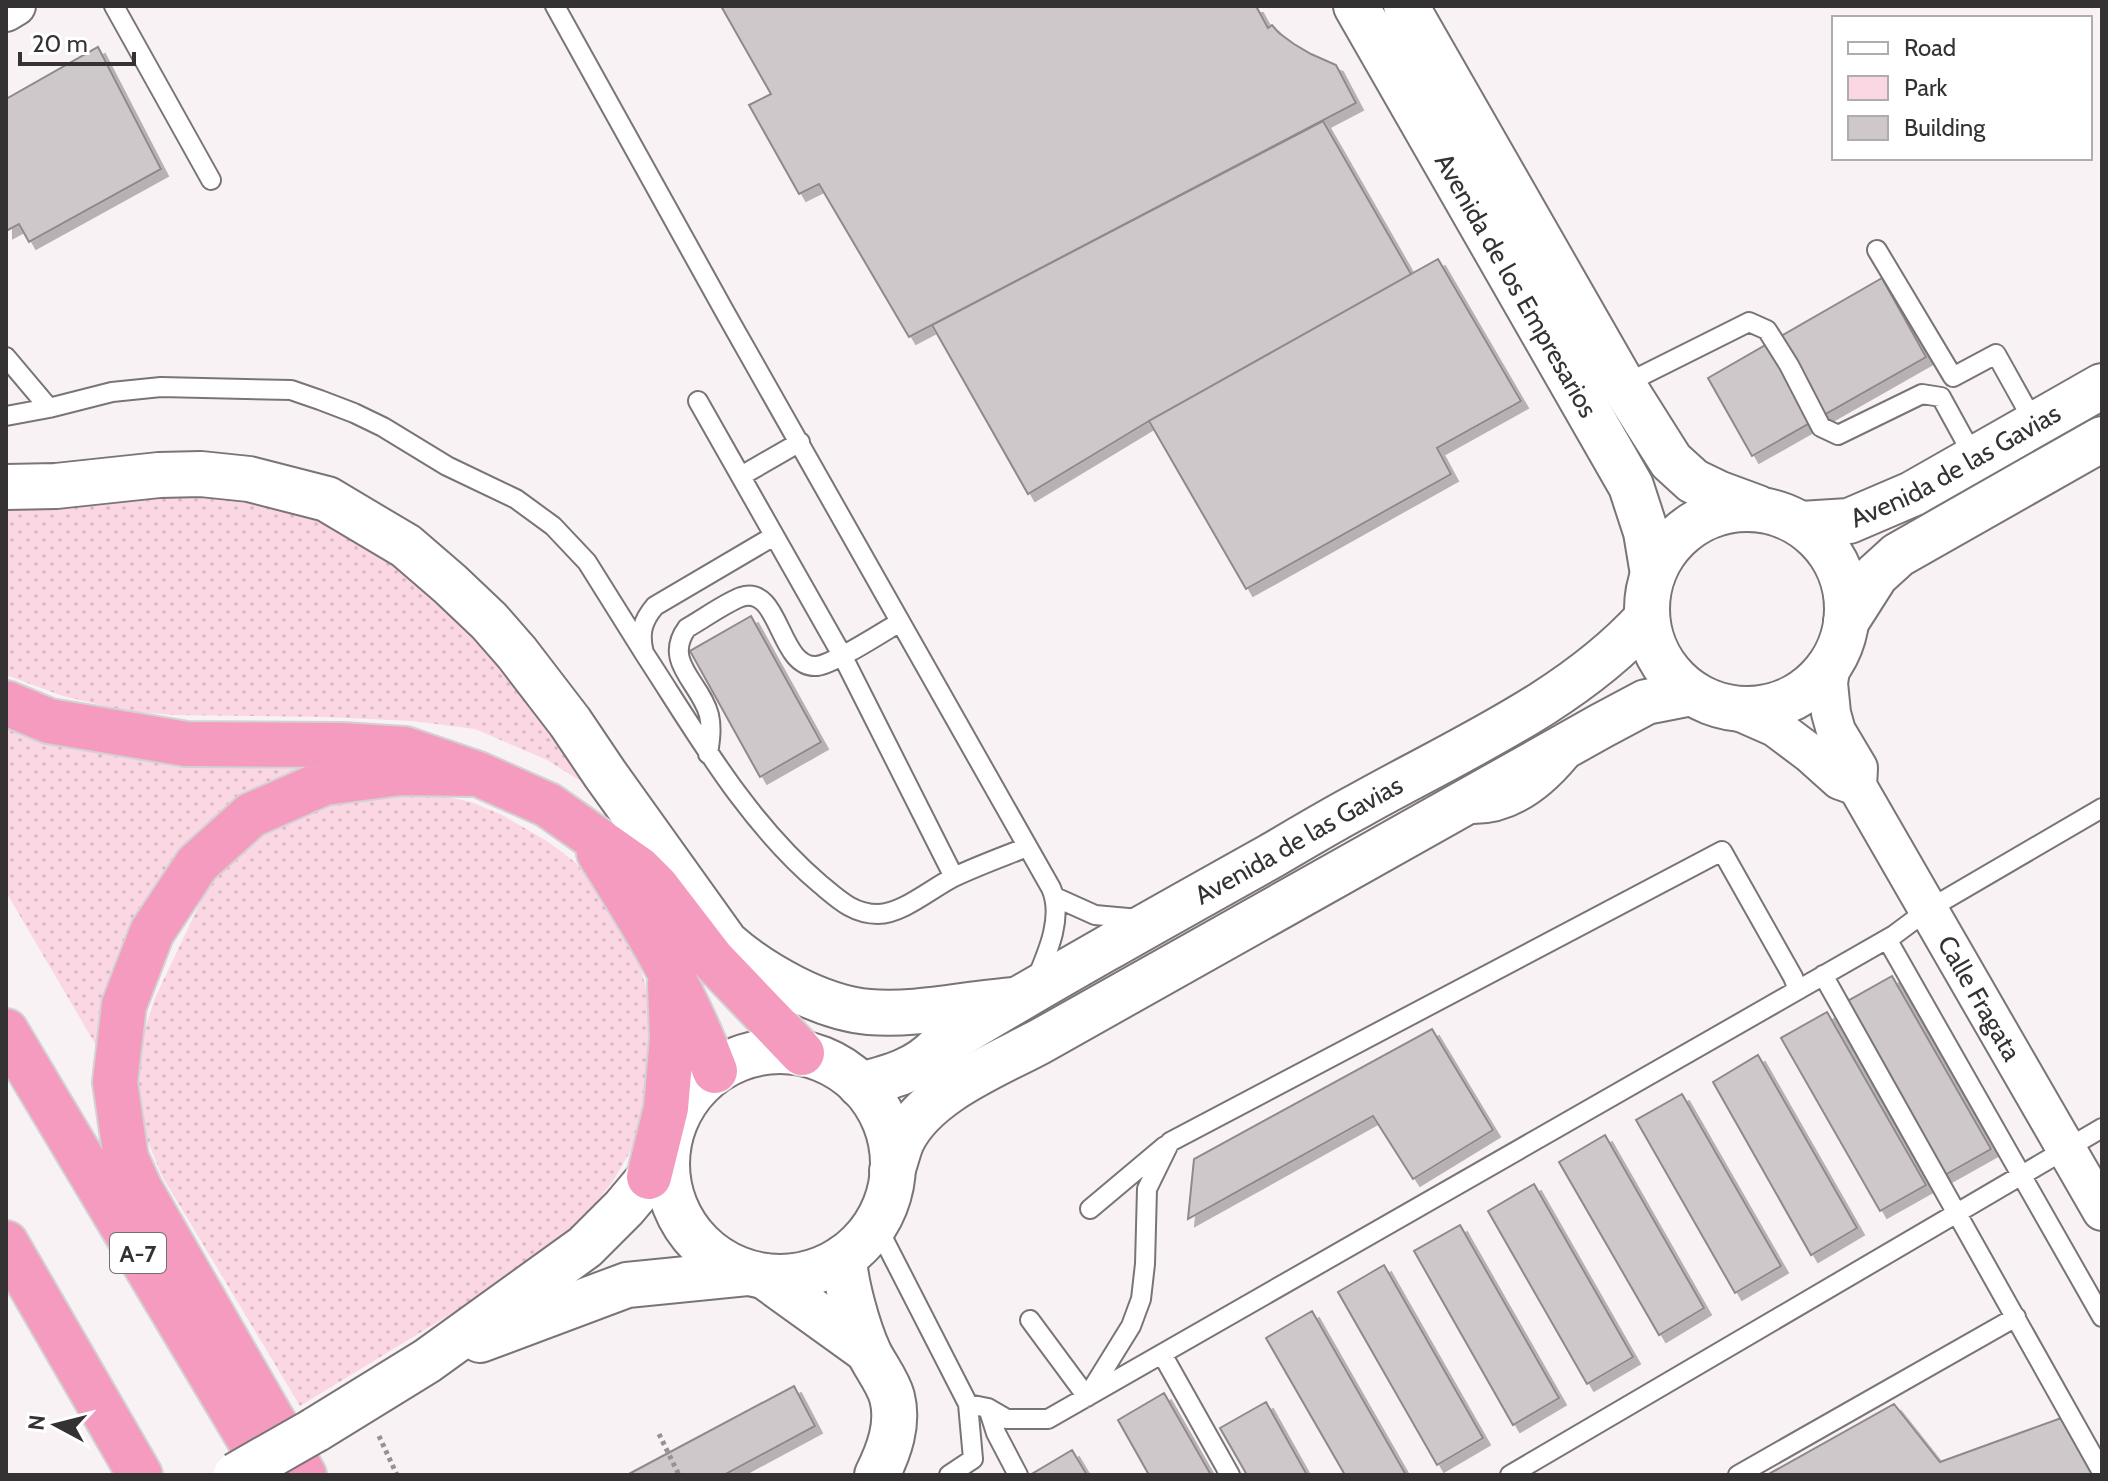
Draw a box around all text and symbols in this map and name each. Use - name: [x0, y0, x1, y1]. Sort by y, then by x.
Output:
- scale bar: [20, 16, 134, 66]
- legend: [1832, 16, 2092, 160]
- text: 20 m: [32, 29, 88, 58]
- text: Road: [1904, 33, 1956, 62]
- text: Park: [1904, 73, 1947, 102]
- text: Building: [1904, 113, 1986, 142]
- street label: Avenida de los Empresarios: [1428, 148, 1604, 423]
- street label: Avenida de las Gavias: [1845, 397, 2066, 535]
- street label: Avenida de las Gavias: [1189, 769, 1408, 911]
- street label: Calle Fragata: [1931, 930, 2028, 1067]
- road number: A-7: [110, 1233, 166, 1273]
- north arrow: [16, 1385, 96, 1465]
- text: N: [22, 1413, 51, 1432]

